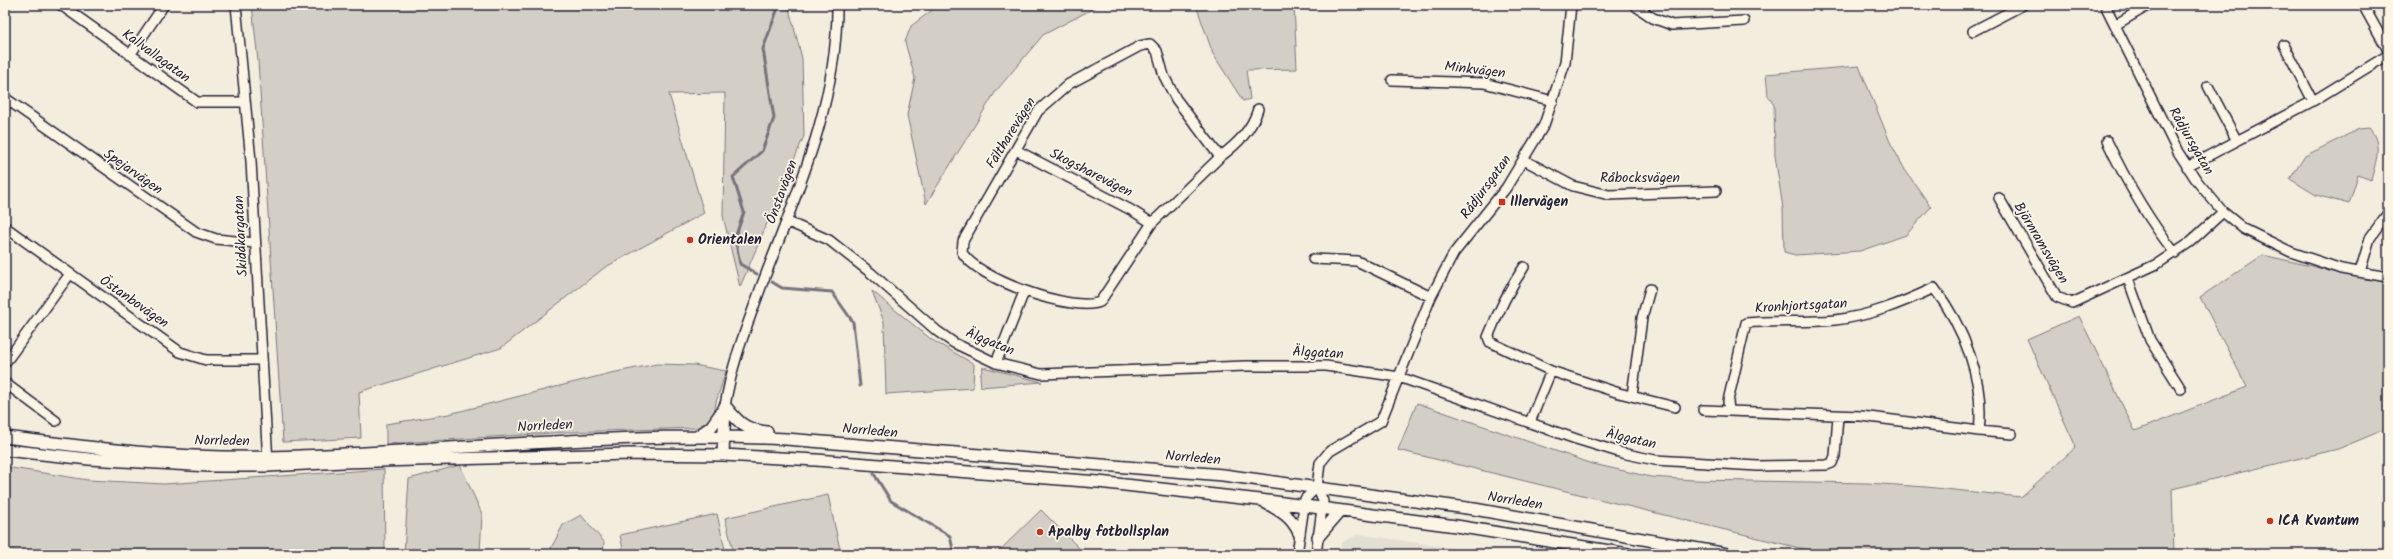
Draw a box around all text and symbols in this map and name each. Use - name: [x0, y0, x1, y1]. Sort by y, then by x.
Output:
- street label: Kallvallagatan: [117, 24, 195, 88]
- street label: Minkvägen: [1443, 55, 1507, 85]
- street label: Fältharevägen: [980, 93, 1042, 173]
- street label: Rådjursgatan: [2163, 103, 2219, 179]
- street label: Spejarvägen: [99, 143, 167, 201]
- street label: Skogsharevägen: [1046, 143, 1136, 203]
- street label: Rådjursgatan: [1455, 150, 1517, 224]
- street label: Önstavägen: [760, 157, 804, 227]
- street label: Råbocksvägen: [1600, 167, 1680, 189]
- place label: Illervägen: [1510, 191, 1568, 213]
- street label: Skidåkargatan: [228, 195, 254, 277]
- marker: Illervägen: [1497, 197, 1507, 207]
- street label: Björnramsvägen: [2008, 198, 2074, 288]
- place label: Orientalen: [698, 229, 762, 251]
- marker: Orientalen: [685, 235, 695, 245]
- street label: Östanbovägen: [95, 270, 173, 334]
- street label: Kronhjortsgatan: [1754, 293, 1848, 319]
- street label: Älggatan: [962, 322, 1018, 362]
- street label: Älggatan: [1292, 341, 1344, 365]
- street label: Norrleden: [517, 414, 573, 438]
- street label: Norrleden: [841, 418, 899, 444]
- street label: Älggatan: [1604, 423, 1658, 455]
- street label: Norrleden: [194, 430, 250, 452]
- street label: Norrleden: [1164, 445, 1222, 471]
- street label: Norrleden: [1486, 486, 1544, 516]
- place label: ICA Kvantum: [2278, 510, 2360, 532]
- marker: ICA Kvantum: [2265, 516, 2275, 526]
- place label: Apalby fotbollsplan: [1048, 521, 1169, 543]
- marker: Apalby fotbollsplan: [1035, 527, 1045, 537]

